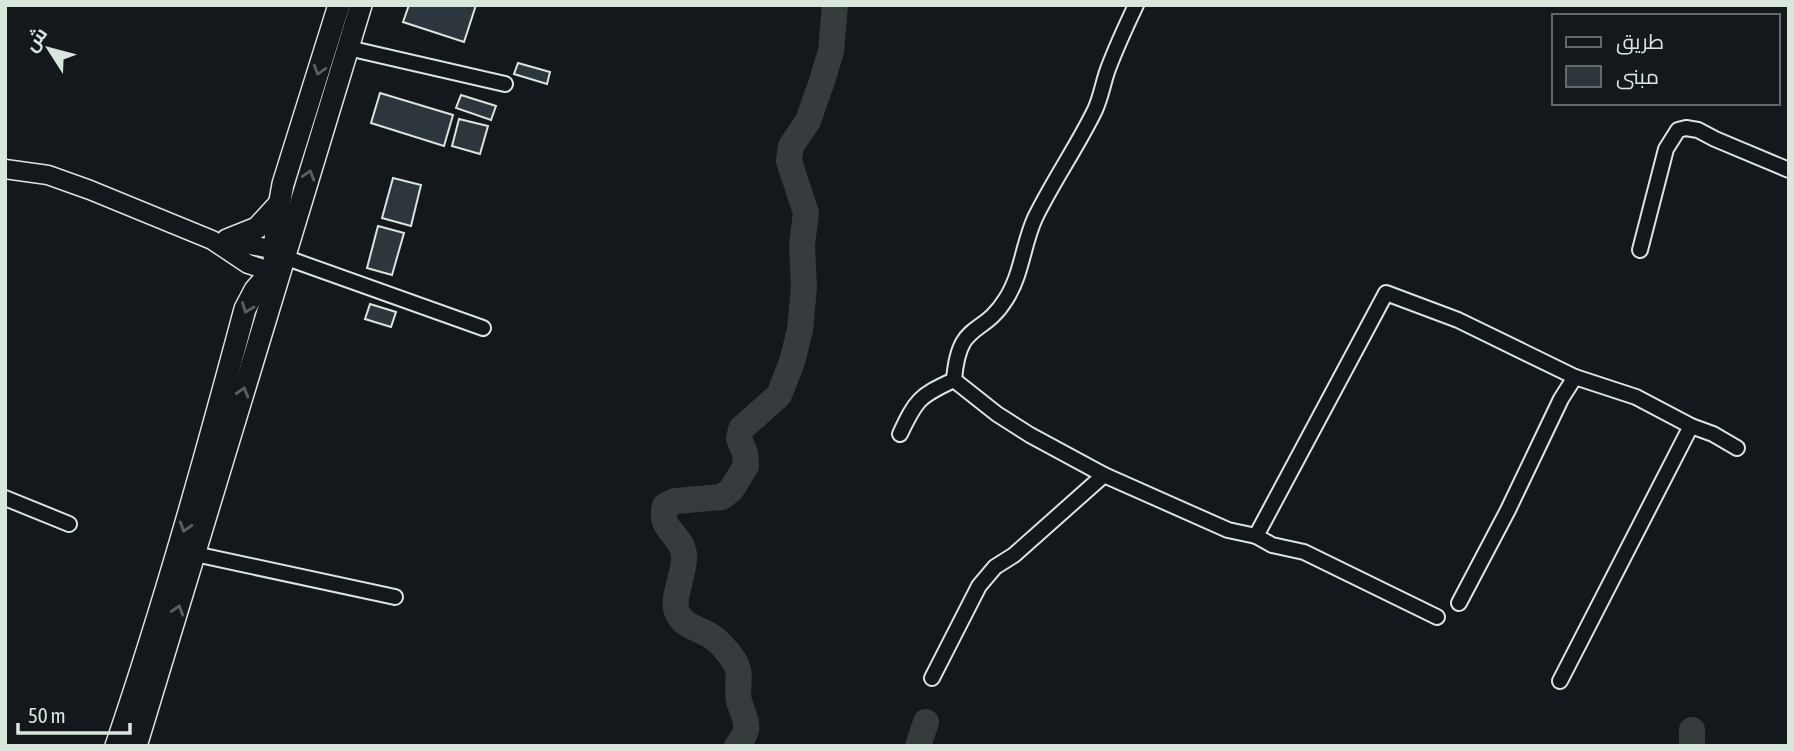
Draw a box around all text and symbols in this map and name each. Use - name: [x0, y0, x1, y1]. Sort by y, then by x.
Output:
- north arrow: [14, 14, 84, 84]
- legend: [1552, 14, 1780, 105]
- text: ش: [19, 23, 52, 56]
- text: طريق: [1616, 29, 1664, 55]
- one-way arrow: [312, 64, 327, 76]
- text: مبنى: [1616, 64, 1659, 90]
- one-way arrow: [301, 169, 315, 181]
- one-way arrow: [241, 301, 255, 313]
- one-way arrow: [234, 387, 249, 399]
- one-way arrow: [178, 520, 193, 532]
- one-way arrow: [170, 605, 185, 617]
- scale bar: [18, 692, 130, 736]
- text: 50 m: [28, 703, 66, 727]

